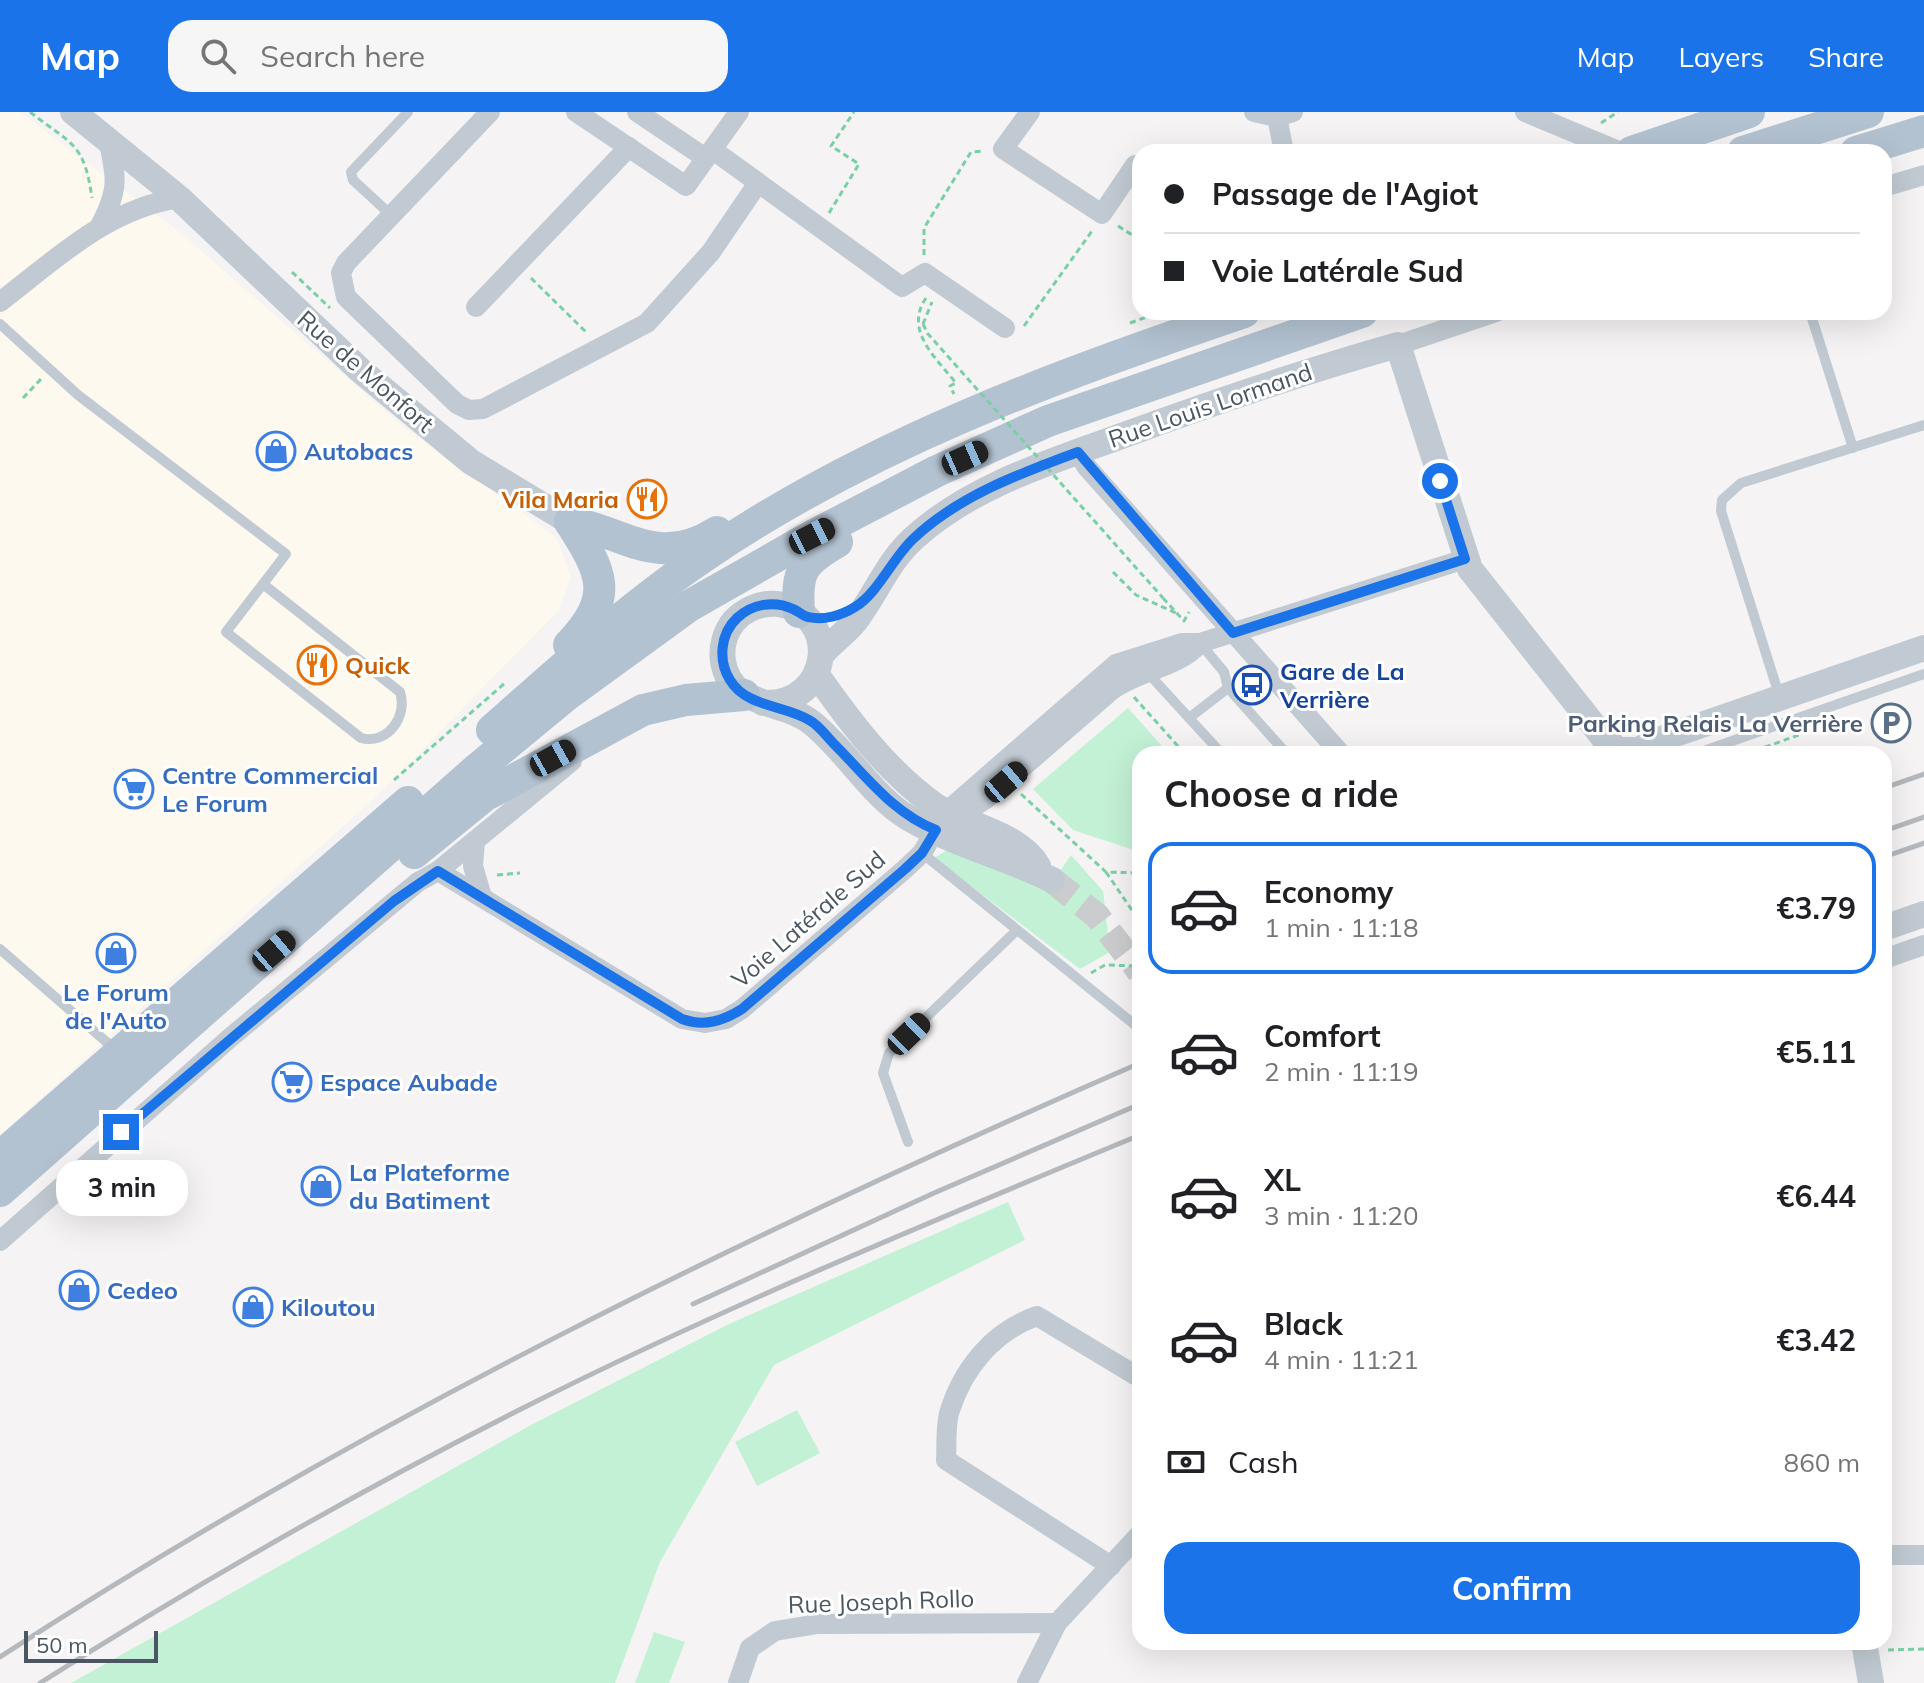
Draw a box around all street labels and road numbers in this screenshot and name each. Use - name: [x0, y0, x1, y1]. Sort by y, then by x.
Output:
- street label: Rue de Monfort: [292, 304, 440, 438]
- street label: Rue Louis Lormand: [1104, 356, 1316, 454]
- street label: Voie Latérale Sud: [725, 844, 891, 994]
- street label: Rue Joseph Rollo: [787, 1583, 975, 1619]

